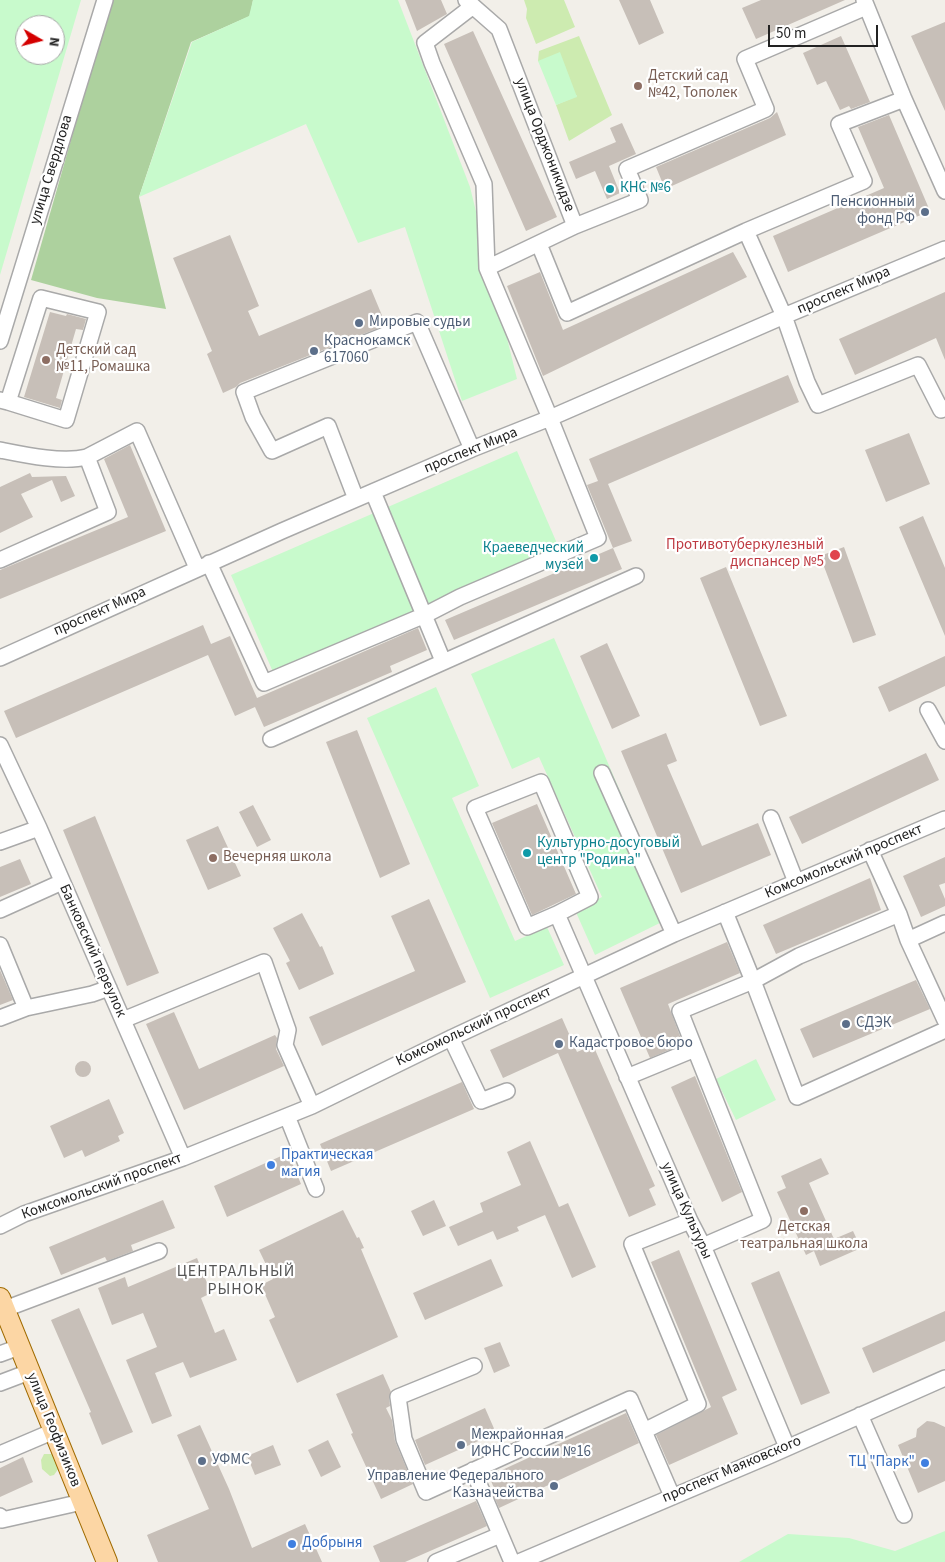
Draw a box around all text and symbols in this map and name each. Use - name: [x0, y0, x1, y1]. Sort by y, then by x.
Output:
- north arrow: [15, 15, 65, 65]
- scale bar: [770, 15, 880, 47]
- text: 50 m: [776, 23, 806, 44]
- text: N: [43, 36, 64, 48]
- place label: Детский сад №42, Тополек: [648, 68, 737, 103]
- street label: улица Орджоникидзе: [510, 76, 578, 214]
- marker: Детский сад №42, Тополек: [632, 80, 644, 92]
- street label: улица Свердлова: [27, 113, 77, 227]
- place label: КНС №6: [620, 180, 671, 198]
- marker: КНС №6: [604, 183, 616, 195]
- place label: Пенсионный фонд РФ: [831, 194, 915, 229]
- marker: Пенсионный фонд РФ: [919, 206, 931, 218]
- street label: проспект Мира: [795, 263, 893, 319]
- place label: Мировые судьи: [369, 314, 471, 332]
- marker: Мировые судьи: [353, 317, 365, 329]
- place label: Краснокамск 617060: [324, 333, 410, 368]
- place label: Детский сад №11, Ромашка: [56, 342, 150, 377]
- marker: Краснокамск 617060: [308, 345, 320, 357]
- marker: Детский сад №11, Ромашка: [40, 354, 52, 366]
- street label: проспект Мира: [422, 424, 520, 478]
- place label: Противотуберкулезный диспансер №5: [666, 537, 824, 572]
- place label: Краеведческий музей: [483, 540, 584, 575]
- marker: Противотуберкулезный диспансер №5: [828, 548, 842, 562]
- marker: Краеведческий музей: [588, 552, 600, 564]
- street label: проспект Мира: [51, 584, 149, 640]
- street label: Комсомольский проспект: [763, 821, 925, 903]
- place label: Культурно-досуговый центр "Родина": [537, 835, 680, 870]
- marker: Культурно-досуговый центр "Родина": [521, 847, 533, 859]
- place label: Вечерняя школа: [223, 849, 332, 867]
- marker: Вечерняя школа: [207, 852, 219, 864]
- street label: Банковский переулок: [55, 882, 129, 1020]
- street label: Комсомольский проспект: [393, 983, 555, 1071]
- place label: СДЭК: [856, 1015, 891, 1033]
- marker: СДЭК: [840, 1018, 852, 1030]
- place label: Кадастровое бюро: [569, 1035, 693, 1053]
- marker: Кадастровое бюро: [553, 1038, 565, 1050]
- place label: Практическая магия: [281, 1147, 373, 1182]
- street label: Комсомольский проспект: [19, 1150, 185, 1224]
- marker: Практическая магия: [265, 1159, 277, 1171]
- street label: улица Культуры: [657, 1160, 715, 1262]
- marker: Детская театральная школа: [798, 1205, 810, 1217]
- place label: Детская театральная школа: [740, 1219, 868, 1254]
- district label: ЦЕНТРАЛЬНЫЙ РЫНОК: [175, 1262, 297, 1300]
- street label: улица Геофизиков: [22, 1370, 84, 1490]
- place label: Межрайонная ИФНС России №16: [471, 1427, 591, 1462]
- street label: проспект Маяковского: [660, 1433, 804, 1507]
- marker: Межрайонная ИФНС России №16: [455, 1439, 467, 1451]
- place label: УФМС: [212, 1452, 250, 1470]
- place label: ТЦ "Парк": [849, 1454, 915, 1472]
- marker: УФМС: [196, 1455, 208, 1467]
- marker: ТЦ "Парк": [919, 1457, 931, 1469]
- place label: Управление Федерального Казначейства: [367, 1468, 544, 1503]
- marker: Управление Федерального Казначейства: [548, 1480, 560, 1492]
- place label: Добрыня: [302, 1535, 363, 1553]
- marker: Добрыня: [286, 1538, 298, 1550]

